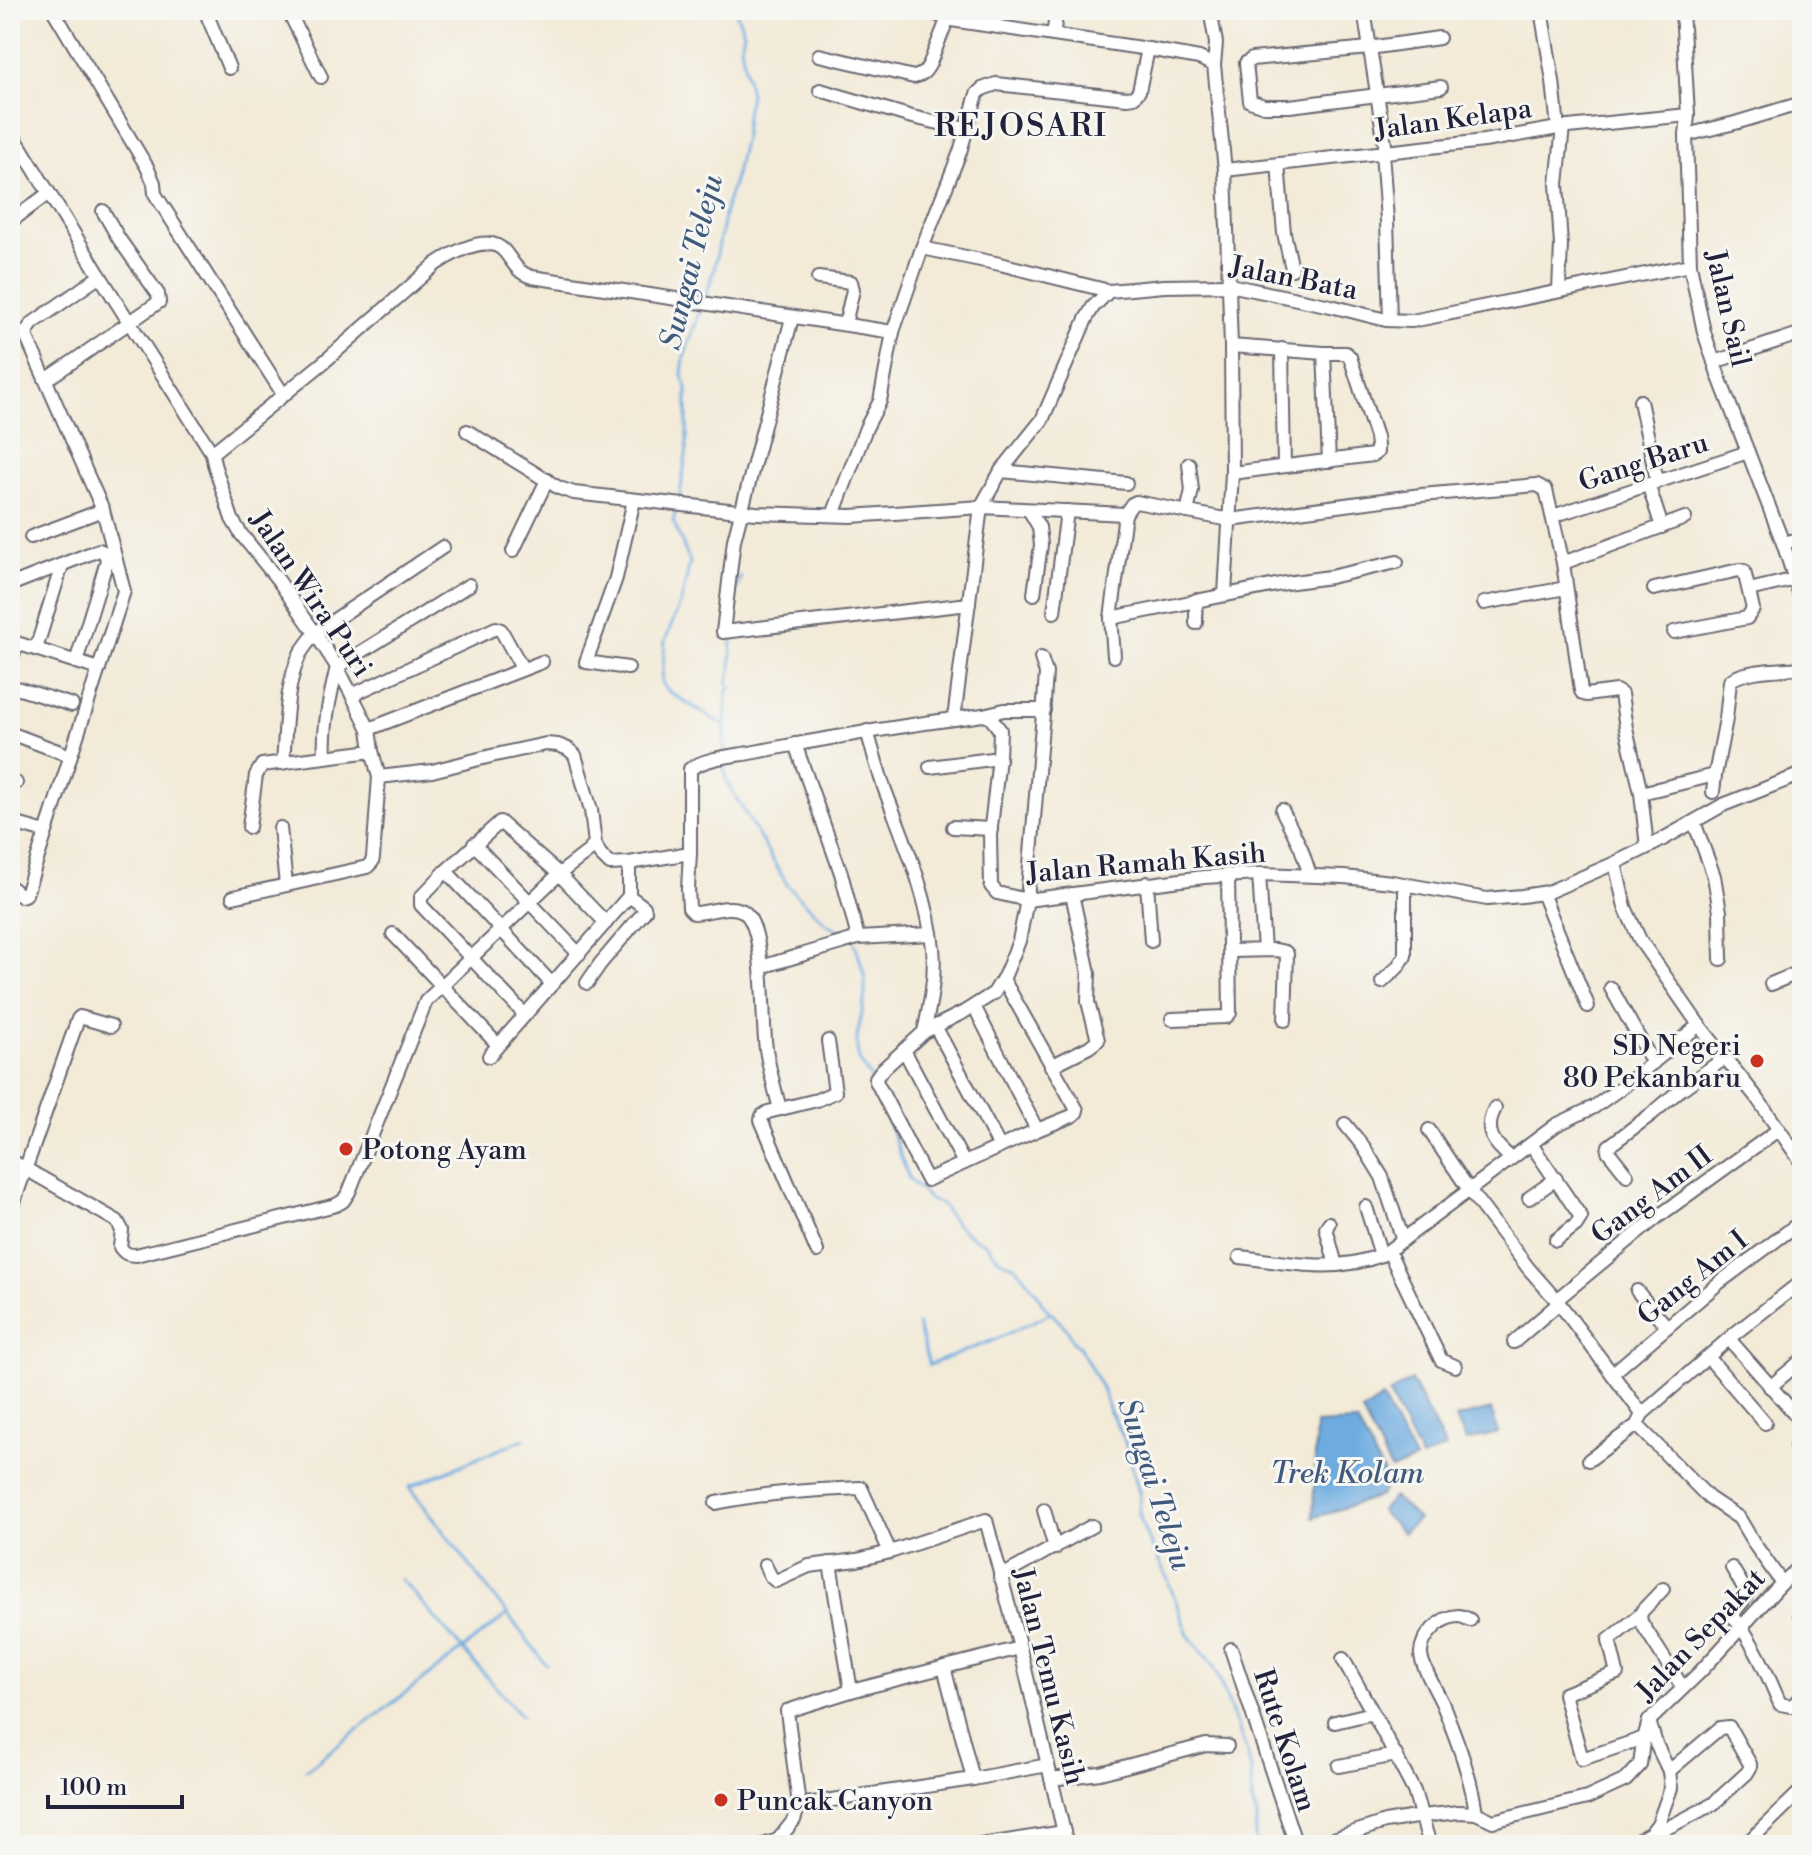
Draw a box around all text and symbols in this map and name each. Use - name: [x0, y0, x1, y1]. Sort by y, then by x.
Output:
- street label: Jalan Kelapa: [1371, 91, 1535, 148]
- district label: REJOSARI: [934, 106, 1108, 146]
- water label: Sungai Teleju: [652, 171, 732, 354]
- street label: Jalan Sail: [1697, 246, 1758, 370]
- street label: Jalan Bata: [1226, 249, 1361, 308]
- street label: Gang Baru: [1574, 425, 1713, 500]
- street label: Jalan Wira Puri: [242, 503, 379, 684]
- street label: Jalan Ramah Kasih: [1024, 836, 1268, 891]
- place label: SD Negeri 80 Pekanbaru: [1563, 1029, 1741, 1096]
- marker: SD Negeri 80 Pekanbaru: [1748, 1052, 1766, 1070]
- place label: Potong Ayam: [362, 1133, 527, 1168]
- street label: Gang Am II: [1584, 1138, 1720, 1252]
- marker: Potong Ayam: [337, 1140, 355, 1158]
- street label: Gang Am I: [1631, 1223, 1755, 1333]
- water label: Sungai Teleju: [1108, 1393, 1200, 1575]
- water label: Trek Kolam: [1270, 1455, 1424, 1493]
- street label: Jalan Sepakat: [1628, 1561, 1773, 1709]
- street label: Jalan Temu Kasih: [1004, 1563, 1093, 1789]
- street label: Rute Kolam: [1245, 1665, 1324, 1816]
- scale bar: [48, 1759, 182, 1809]
- text: 100 m: [60, 1773, 127, 1803]
- place label: Puncak Canyon: [737, 1784, 933, 1819]
- marker: Puncak Canyon: [712, 1791, 730, 1809]

